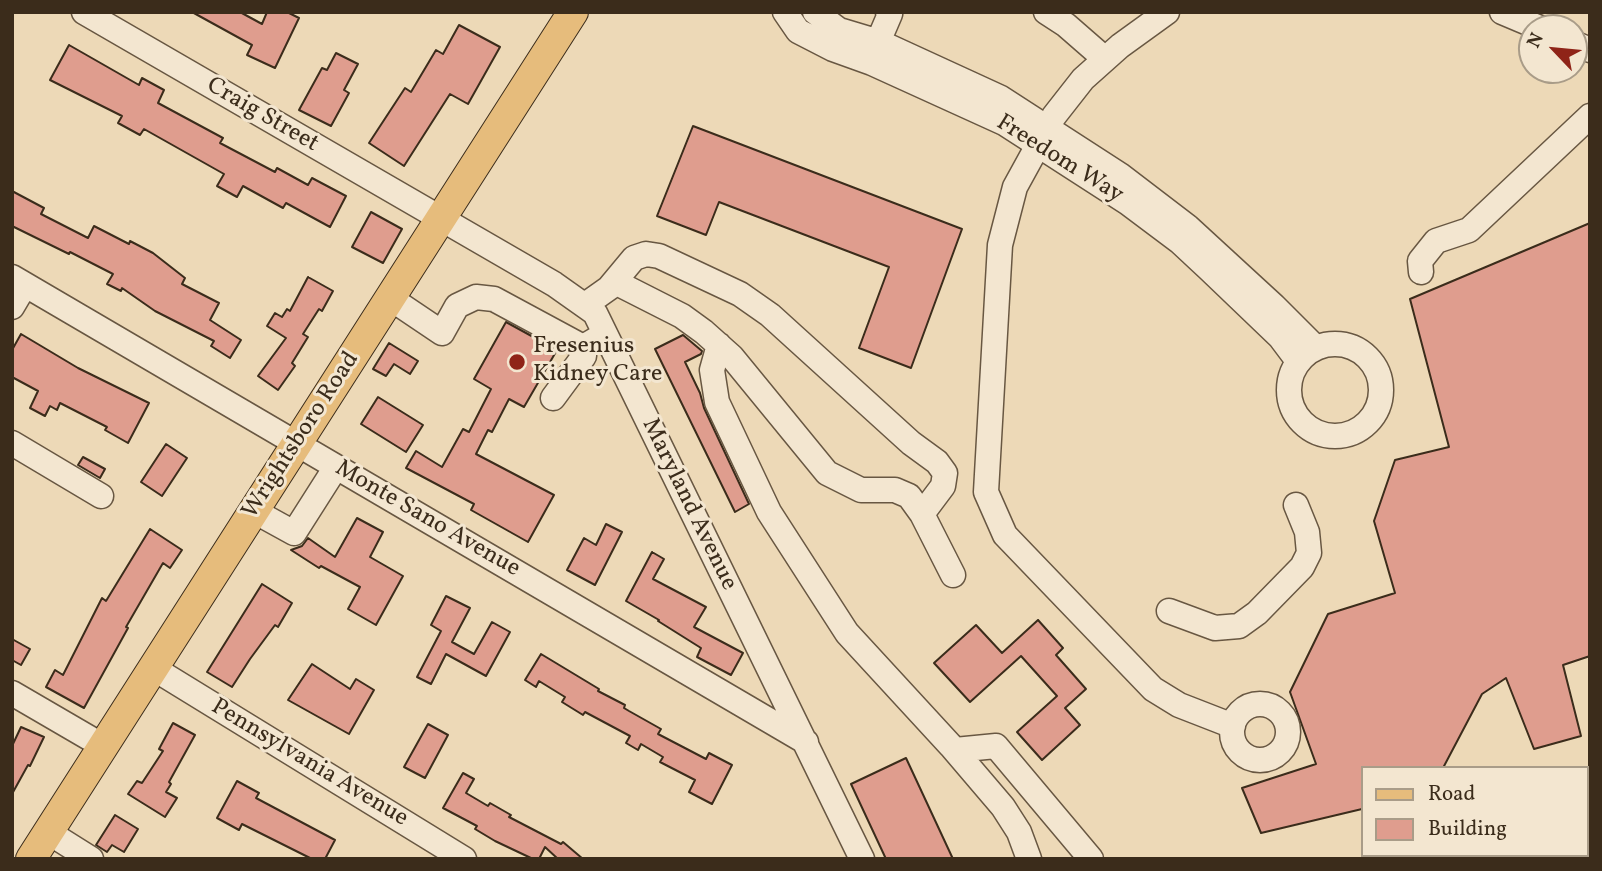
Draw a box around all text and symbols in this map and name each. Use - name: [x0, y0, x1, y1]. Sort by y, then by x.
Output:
- north arrow: [1518, 14, 1588, 84]
- text: N: [1521, 29, 1551, 53]
- street label: Craig Street: [201, 72, 323, 160]
- street label: Freedom Way: [990, 110, 1128, 210]
- place label: Fresenius Kidney Care: [533, 334, 662, 390]
- street label: Wrightsboro Road: [237, 347, 367, 525]
- marker: Fresenius Kidney Care: [507, 352, 527, 372]
- street label: Maryland Avenue: [634, 414, 742, 596]
- street label: Monte Sano Avenue: [329, 455, 525, 585]
- street label: Pennsylvania Avenue: [205, 694, 413, 834]
- legend: [1360, 766, 1588, 857]
- text: Road: [1428, 780, 1475, 809]
- text: Building: [1428, 815, 1507, 844]

